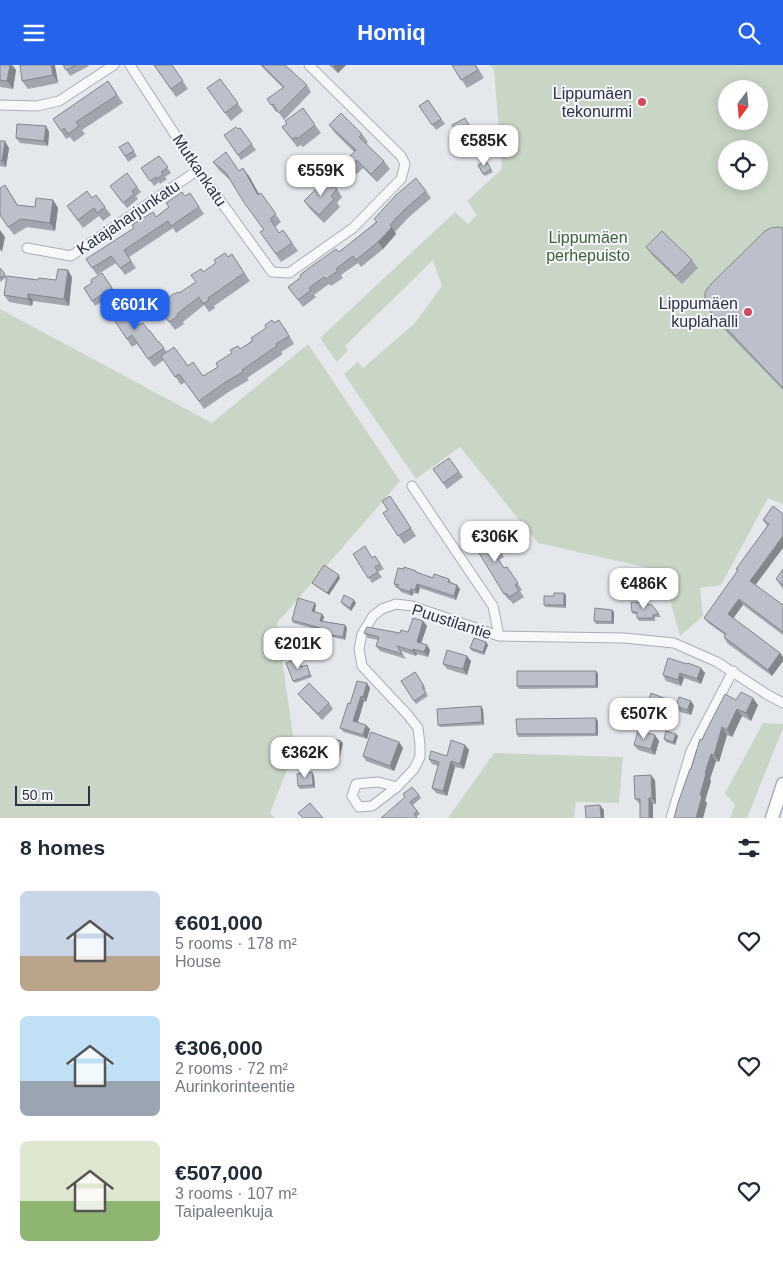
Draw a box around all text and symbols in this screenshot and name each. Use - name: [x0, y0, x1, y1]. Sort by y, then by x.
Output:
- icon: menu: [20, 19, 48, 47]
- icon: search: [735, 19, 763, 47]
- text: Homiq: [357, 20, 426, 45]
- north arrow: [718, 80, 768, 130]
- map controls: [718, 80, 768, 190]
- place label: Lippumäen tekonurmi: [553, 85, 632, 120]
- marker: Lippumäen tekonurmi: [636, 96, 648, 108]
- pin: €585K: [449, 124, 519, 167]
- street label: Mutkankatu: [169, 131, 230, 209]
- text: €585K: [460, 132, 508, 149]
- button: locate: [718, 140, 768, 190]
- pin: €559K: [286, 155, 356, 197]
- text: €559K: [297, 162, 345, 179]
- street label: Katajaharjunkatu: [74, 177, 183, 258]
- park label: Lippumäen perhepuisto: [546, 229, 630, 264]
- pin: €601K: [100, 289, 170, 331]
- place label: Lippumäen kuplahalli: [659, 295, 738, 330]
- text: €601K: [111, 296, 159, 313]
- marker: Lippumäen kuplahalli: [742, 306, 754, 318]
- pin: €306K: [460, 521, 530, 563]
- text: €306K: [471, 528, 519, 545]
- pin: €486K: [609, 567, 679, 610]
- text: €486K: [620, 575, 668, 592]
- street label: Puustilantie: [410, 601, 494, 642]
- pin: €201K: [263, 627, 333, 670]
- text: €201K: [274, 635, 322, 652]
- pin: €507K: [609, 697, 679, 740]
- text: €507K: [620, 705, 668, 722]
- pin: €362K: [270, 737, 340, 779]
- text: €362K: [281, 744, 329, 761]
- scale bar: [15, 783, 90, 806]
- text: 50 m: [22, 787, 53, 803]
- icon: filters: [735, 834, 763, 862]
- text: 8 homes: [20, 836, 105, 859]
- icon: home: [60, 911, 120, 971]
- text: €601,000: [175, 911, 263, 934]
- icon: heart: [735, 927, 763, 955]
- text: 5 rooms · 178 m²: [175, 935, 297, 952]
- text: House: [175, 953, 221, 970]
- icon: home: [60, 1036, 120, 1096]
- text: €306,000: [175, 1036, 263, 1059]
- icon: heart: [735, 1052, 763, 1080]
- text: 2 rooms · 72 m²: [175, 1060, 288, 1077]
- text: Aurinkorinteentie: [175, 1078, 295, 1095]
- icon: home: [60, 1161, 120, 1221]
- text: €507,000: [175, 1161, 263, 1184]
- icon: heart: [735, 1177, 763, 1205]
- text: 3 rooms · 107 m²: [175, 1185, 297, 1202]
- text: Taipaleenkuja: [175, 1203, 273, 1220]

